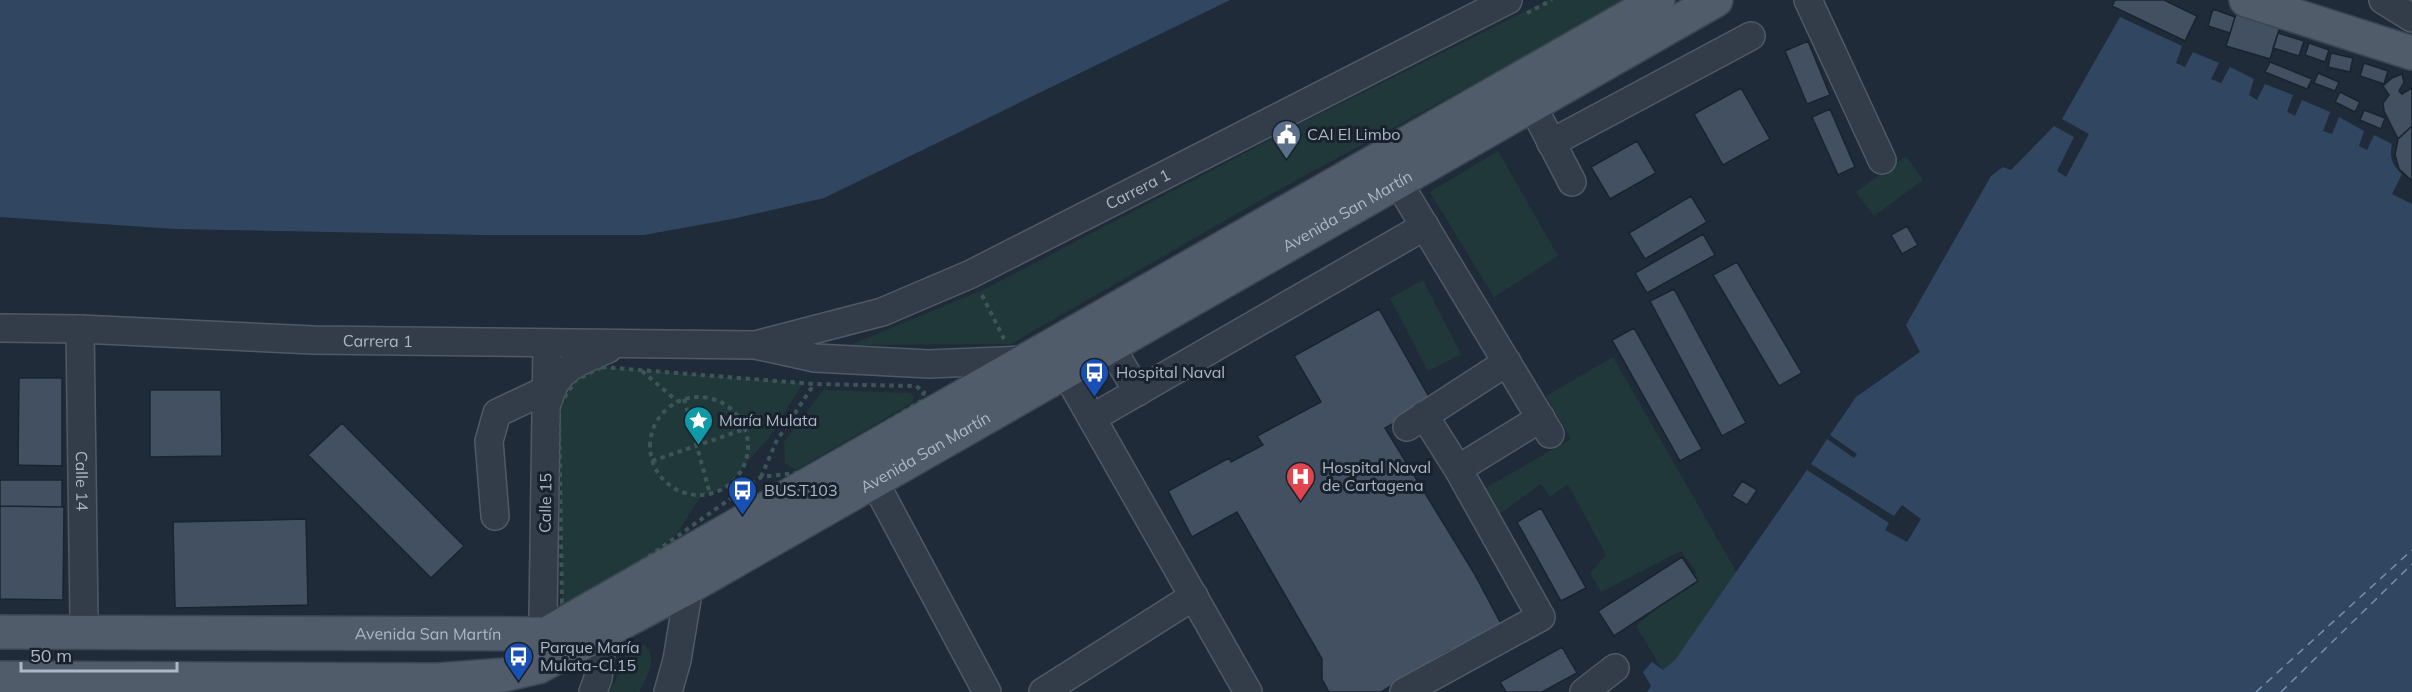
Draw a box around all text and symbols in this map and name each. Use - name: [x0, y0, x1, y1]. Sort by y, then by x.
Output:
- public building icon: CAI El Limbo: [1270, 118, 1302, 160]
- place label: CAI El Limbo: [1307, 124, 1400, 144]
- street label: Carrera 1: [1102, 164, 1173, 214]
- street label: Avenida San Martín: [1278, 166, 1416, 256]
- street label: Carrera 1: [343, 330, 413, 351]
- bus stop icon: Hospital Naval: [1079, 356, 1111, 398]
- place label: Hospital Naval: [1116, 362, 1225, 382]
- place icon: María Mulata: [682, 404, 714, 446]
- street label: Avenida San Martín: [857, 407, 994, 497]
- place label: María Mulata: [719, 410, 817, 430]
- street label: Calle 14: [72, 451, 93, 512]
- place label: Hospital Naval de Cartagena: [1322, 457, 1431, 495]
- hospital icon: Hospital Naval de Cartagena: [1285, 460, 1317, 502]
- street label: Calle 15: [534, 473, 556, 533]
- bus stop icon: BUS.T103: [727, 474, 759, 516]
- place label: BUS.T103: [764, 480, 838, 500]
- street label: Avenida San Martín: [355, 623, 501, 644]
- scale bar: [21, 635, 177, 673]
- place label: Parque María Mulata-Cl.15: [540, 637, 640, 675]
- bus stop icon: Parque María Mulata-Cl.15: [503, 640, 535, 682]
- text: 50 m: [30, 644, 72, 667]

